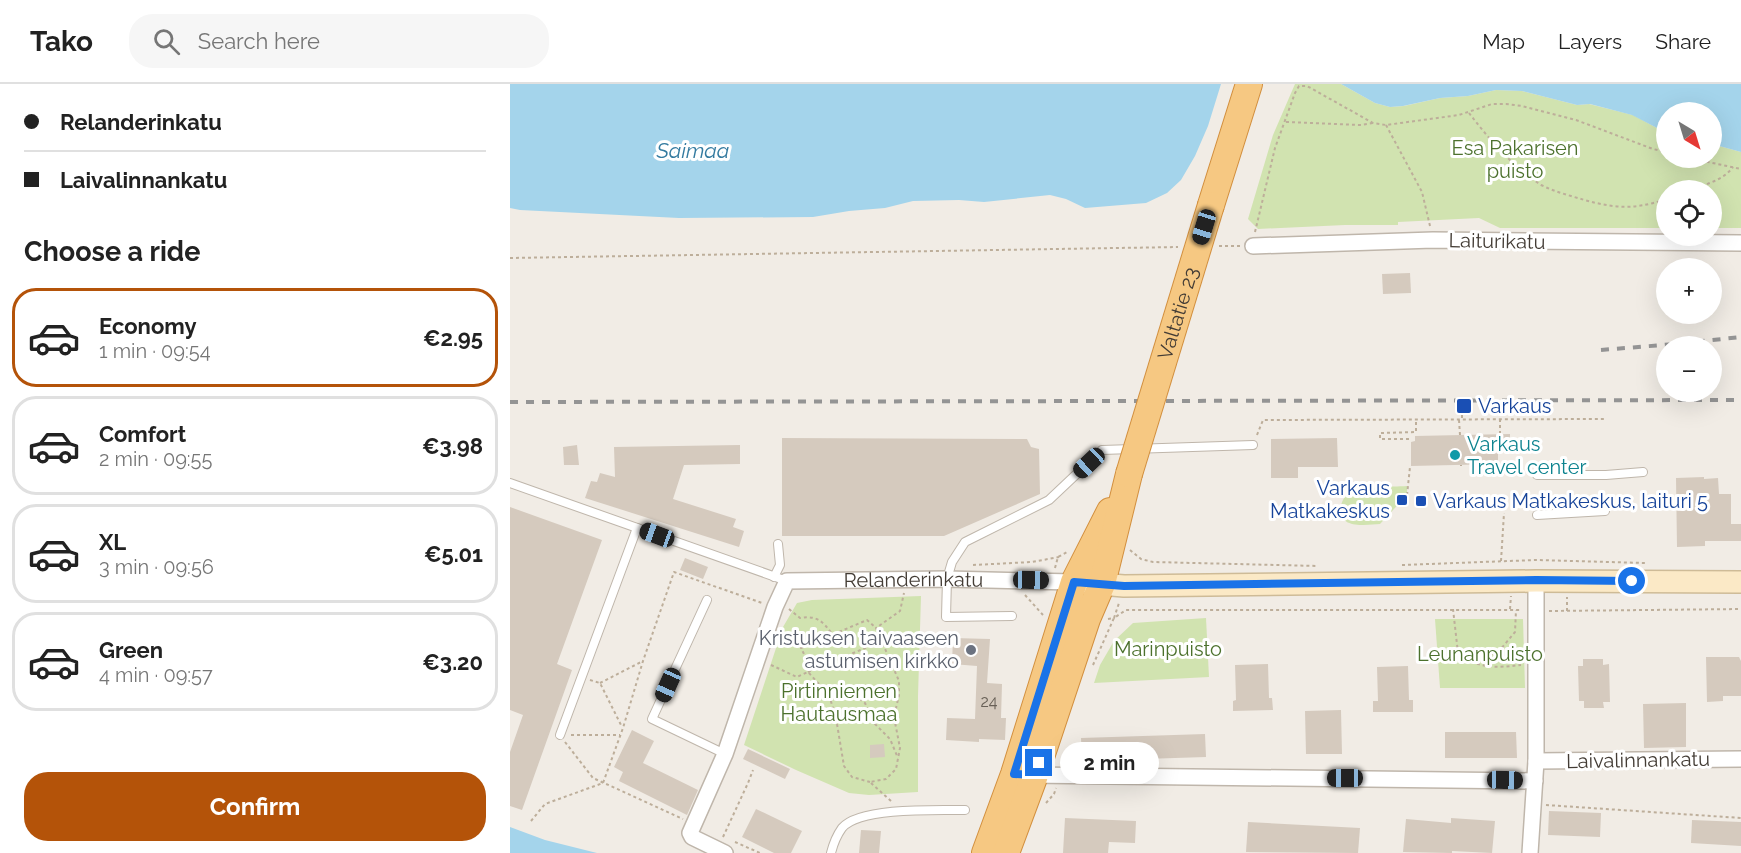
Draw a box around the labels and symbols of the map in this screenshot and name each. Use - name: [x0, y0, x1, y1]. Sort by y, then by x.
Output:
- north arrow: [1656, 102, 1722, 168]
- park label: Esa Pakarisen puisto: [1452, 136, 1578, 183]
- water label: Saimaa: [656, 138, 729, 163]
- car: [1190, 207, 1218, 247]
- street label: Laiturikatu: [1448, 228, 1546, 254]
- street label: Valtatie 23: [1153, 264, 1203, 362]
- place label: Varkaus: [1478, 394, 1551, 418]
- marker: Varkaus: [1455, 397, 1473, 415]
- place label: Varkaus Travel center: [1467, 432, 1586, 479]
- car: [1070, 444, 1108, 482]
- marker: Varkaus Travel center: [1448, 448, 1462, 462]
- place label: Varkaus Matkakeskus: [1270, 476, 1390, 523]
- place label: Varkaus Matkakeskus, laituri 5: [1433, 489, 1708, 513]
- marker: Varkaus Matkakeskus: [1395, 493, 1409, 507]
- marker: Varkaus Matkakeskus, laituri 5: [1414, 494, 1428, 508]
- car: [637, 520, 677, 550]
- street label: Relanderinkatu: [843, 567, 984, 592]
- route start: [1618, 567, 1645, 594]
- car: [1013, 571, 1049, 589]
- place label: Kristuksen taivaaseen astumisen kirkko: [759, 626, 959, 673]
- park label: Marinpuisto: [1114, 637, 1222, 661]
- park label: Leunanpuisto: [1417, 642, 1543, 666]
- marker: Kristuksen taivaaseen astumisen kirkko: [964, 643, 978, 657]
- car: [652, 665, 684, 705]
- park label: Pirtinniemen Hautausmaa: [781, 679, 897, 726]
- house number: 24: [980, 692, 998, 711]
- callout: 2 min: [1060, 742, 1159, 784]
- street label: Laivalinnankatu: [1566, 747, 1710, 773]
- route end: [1025, 749, 1052, 776]
- car: [1327, 769, 1363, 787]
- car: [1487, 771, 1523, 789]

